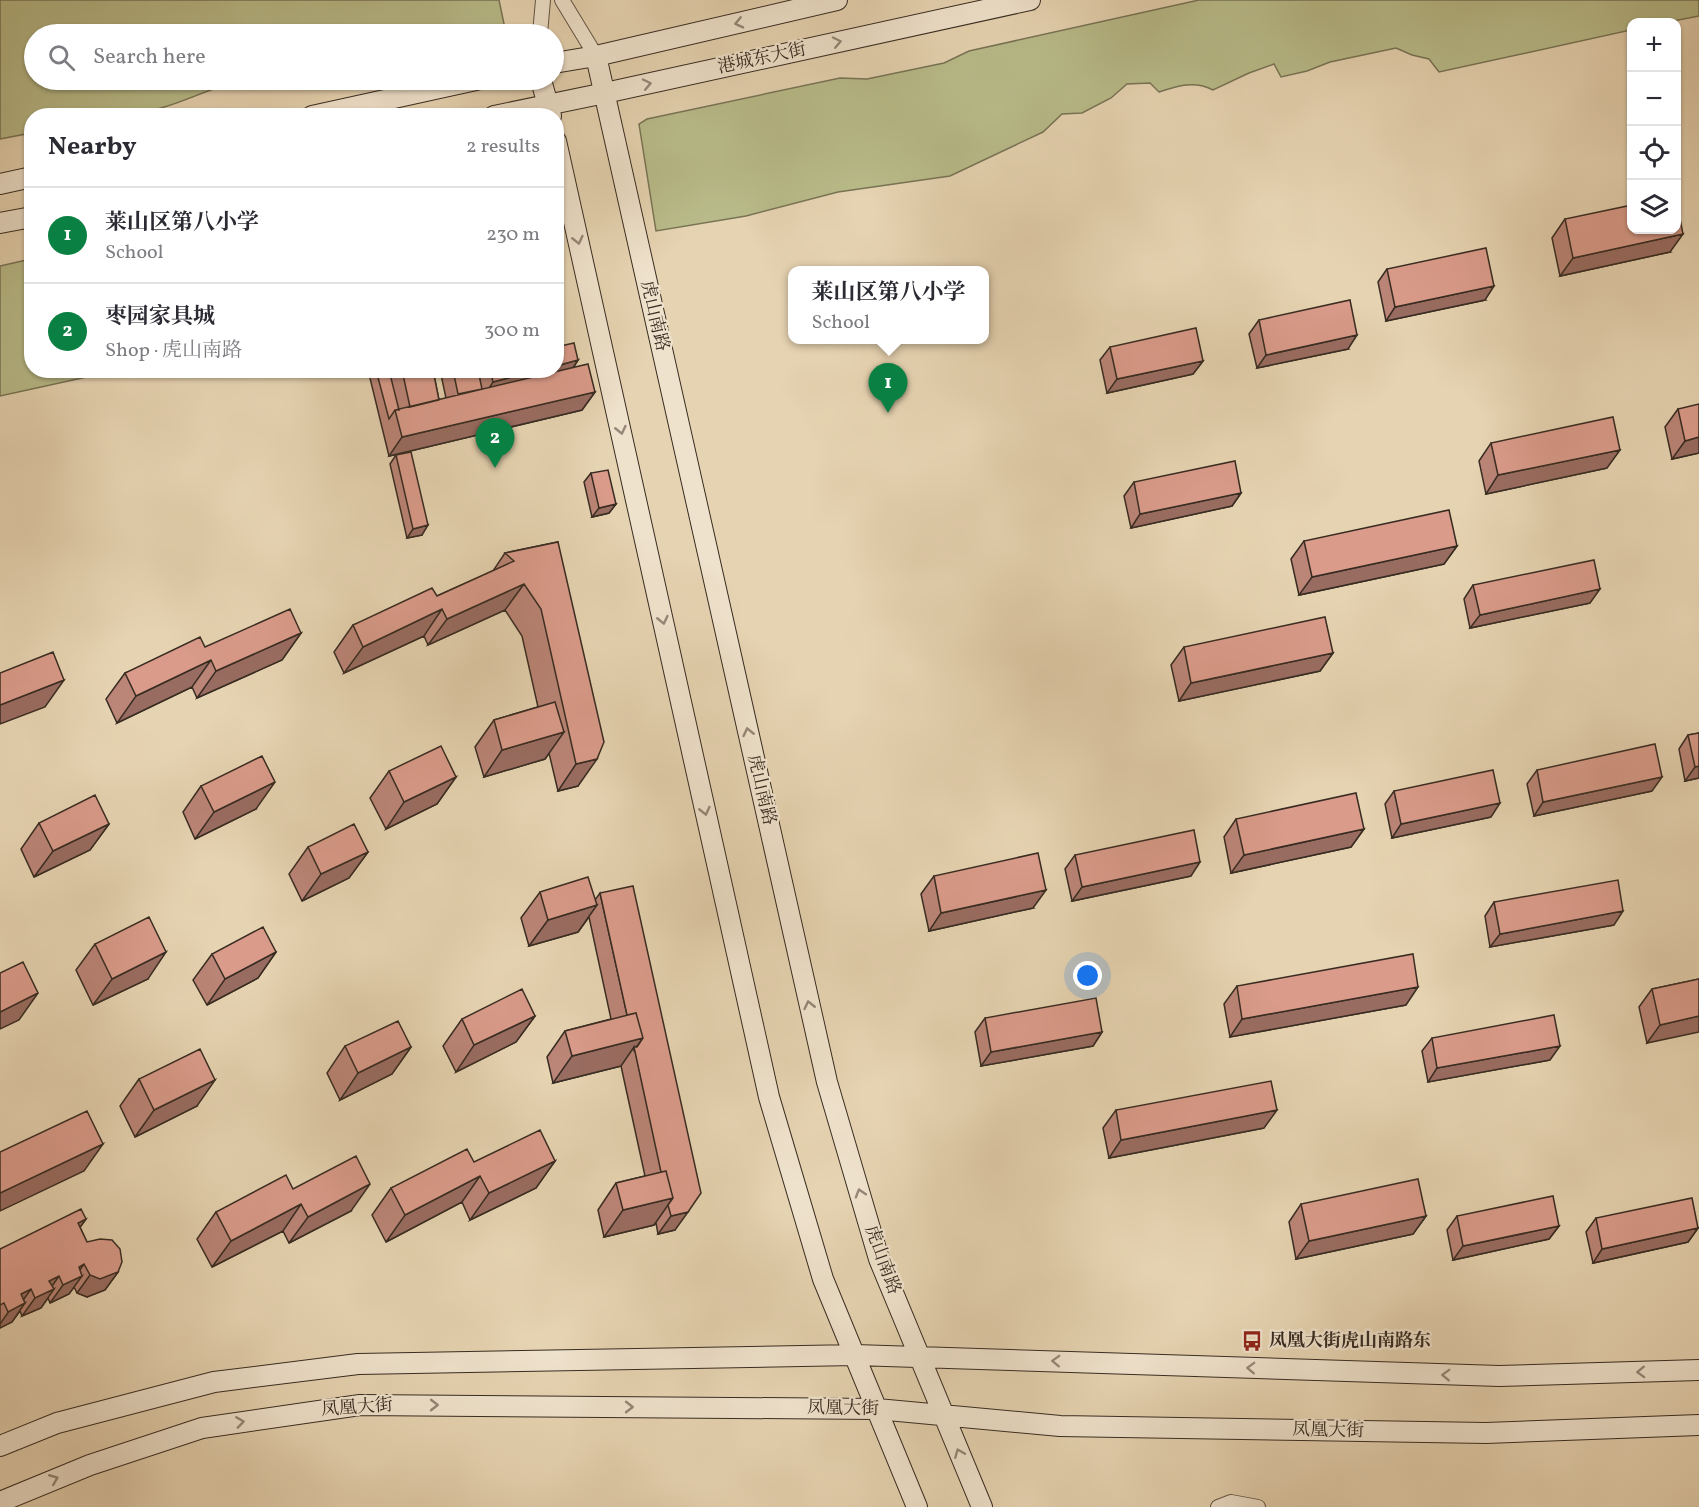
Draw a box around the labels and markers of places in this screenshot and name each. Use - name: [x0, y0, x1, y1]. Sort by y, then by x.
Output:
- pin: 1: [868, 364, 908, 413]
- pin: 2: [476, 418, 514, 468]
- bus stop icon: 凤凰大街虎山南路东: [1240, 1329, 1264, 1353]
- place label: 凤凰大街虎山南路东: [1269, 1329, 1431, 1354]

